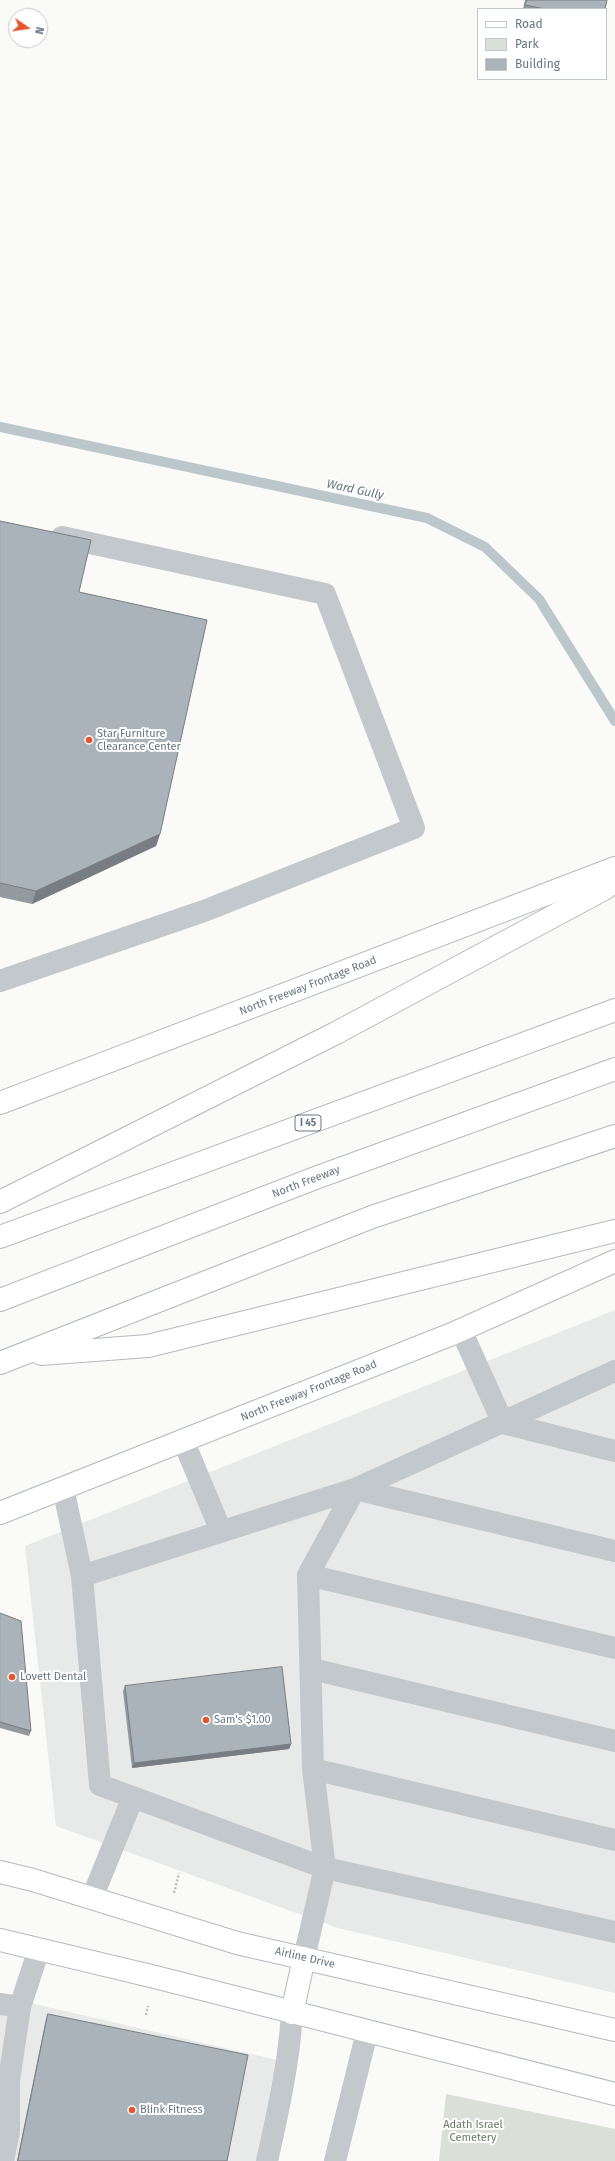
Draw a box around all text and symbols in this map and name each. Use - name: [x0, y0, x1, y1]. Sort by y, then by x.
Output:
- north arrow: [8, 8, 48, 48]
- legend: [477, 8, 607, 80]
- text: Road: [515, 17, 543, 31]
- text: N: [32, 26, 46, 36]
- text: Park: [515, 37, 539, 51]
- text: Building: [515, 57, 560, 71]
- water label: Ward Gully: [325, 477, 385, 503]
- place label: Star Furniture Clearance Center: [97, 727, 181, 753]
- marker: Star Furniture Clearance Center: [84, 735, 94, 745]
- street label: North Freeway Frontage Road: [238, 954, 378, 1018]
- road number: I 45: [295, 1115, 321, 1131]
- street label: North Freeway: [270, 1163, 342, 1201]
- street label: North Freeway Frontage Road: [239, 1358, 379, 1424]
- place label: Lovett Dental: [20, 1670, 86, 1684]
- marker: Lovett Dental: [7, 1672, 17, 1682]
- place label: Sam's $1.00: [214, 1713, 271, 1727]
- marker: Sam's $1.00: [201, 1715, 211, 1725]
- street label: Airline Drive: [274, 1945, 336, 1971]
- place label: Blink Fitness: [140, 2103, 203, 2117]
- marker: Blink Fitness: [127, 2105, 137, 2115]
- park label: Adath Israel Cemetery: [443, 2118, 503, 2144]

